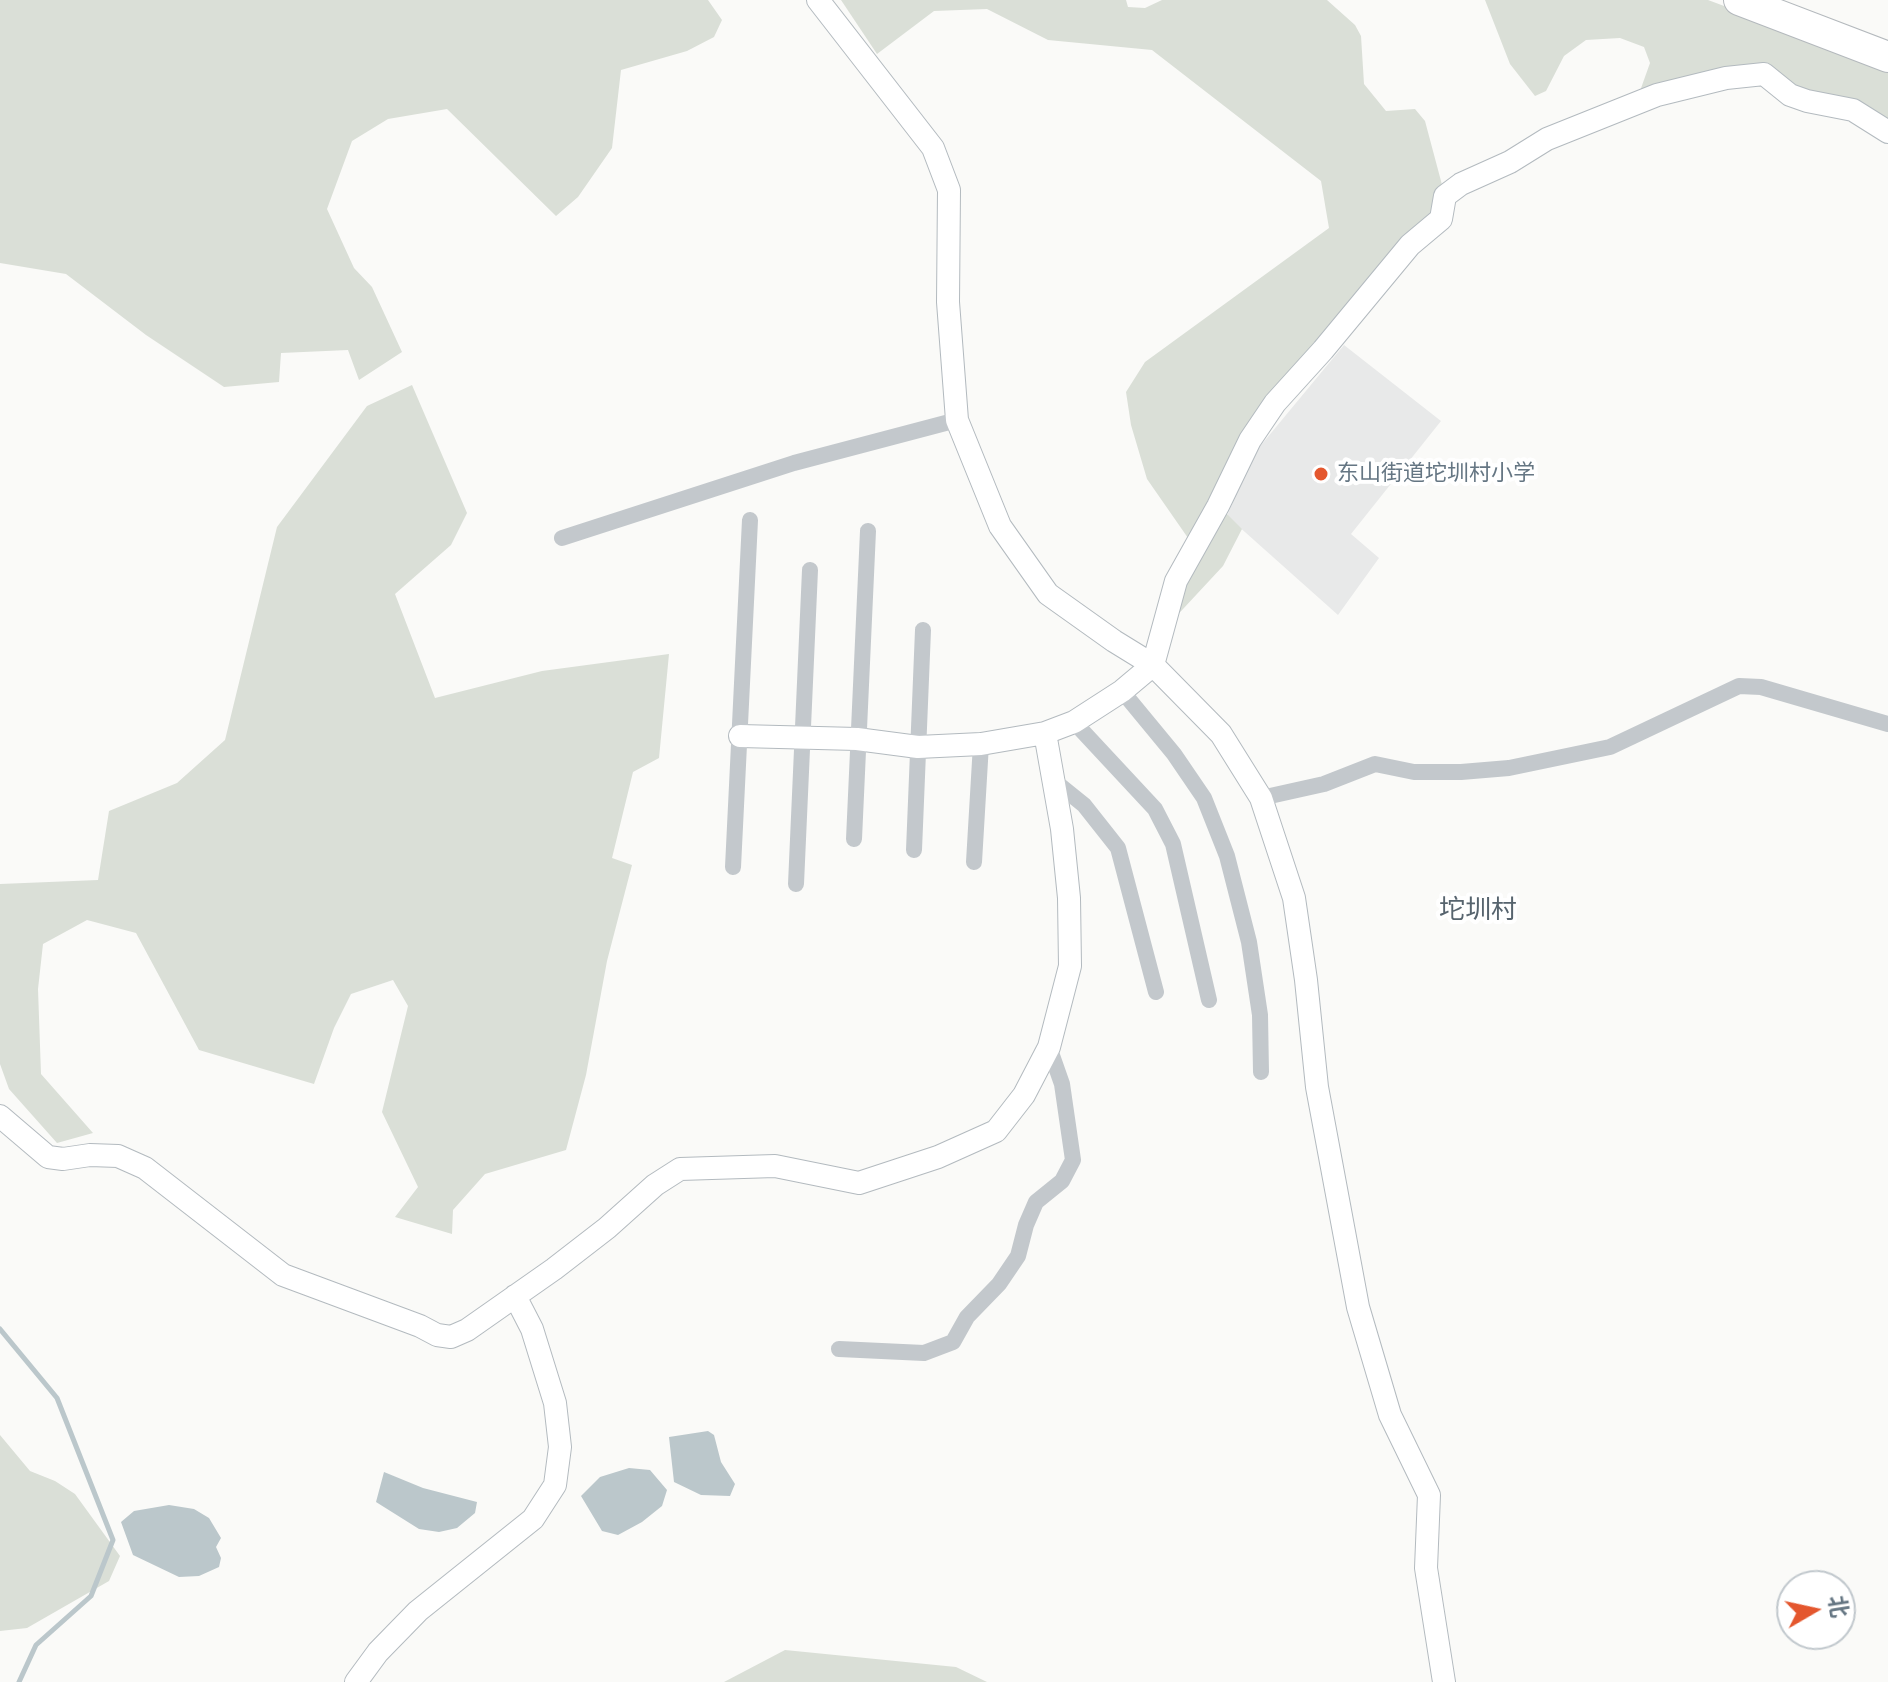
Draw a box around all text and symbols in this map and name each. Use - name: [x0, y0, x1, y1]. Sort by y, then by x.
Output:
- place label: 东山街道坨圳村小学: [1337, 461, 1535, 487]
- marker: 东山街道坨圳村小学: [1312, 465, 1330, 483]
- district label: 坨圳村: [1439, 895, 1517, 927]
- north arrow: [1776, 1570, 1856, 1650]
- text: 北: [1823, 1593, 1853, 1619]

